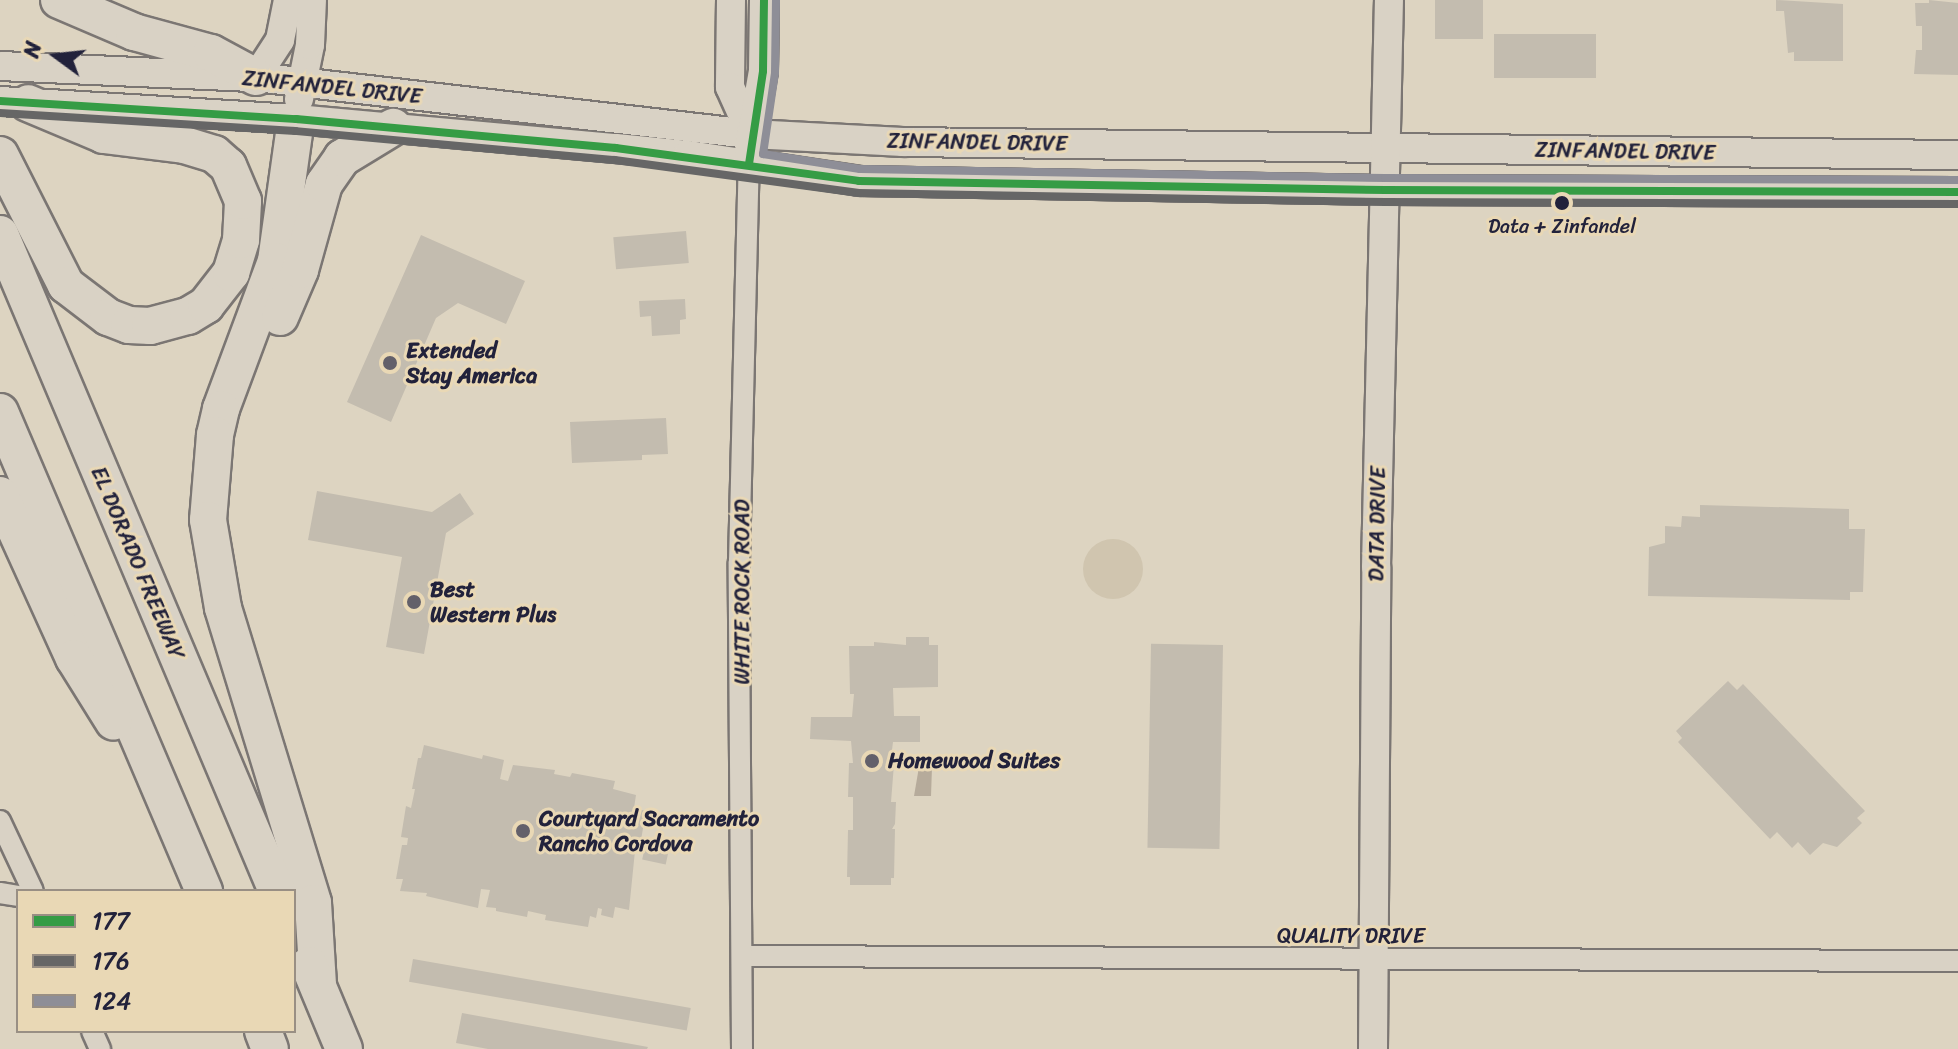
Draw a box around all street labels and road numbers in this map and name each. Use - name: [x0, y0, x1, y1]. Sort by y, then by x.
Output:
- street label: ZINFANDEL DRIVE: [241, 64, 423, 110]
- street label: ZINFANDEL DRIVE: [887, 127, 1067, 157]
- street label: ZINFANDEL DRIVE: [1535, 136, 1715, 166]
- street label: EL DORADO FREEWAY: [85, 461, 191, 665]
- street label: DATA DRIVE: [1363, 465, 1391, 583]
- street label: WHITE ROCK ROAD: [729, 499, 755, 685]
- street label: QUALITY DRIVE: [1277, 923, 1425, 949]

